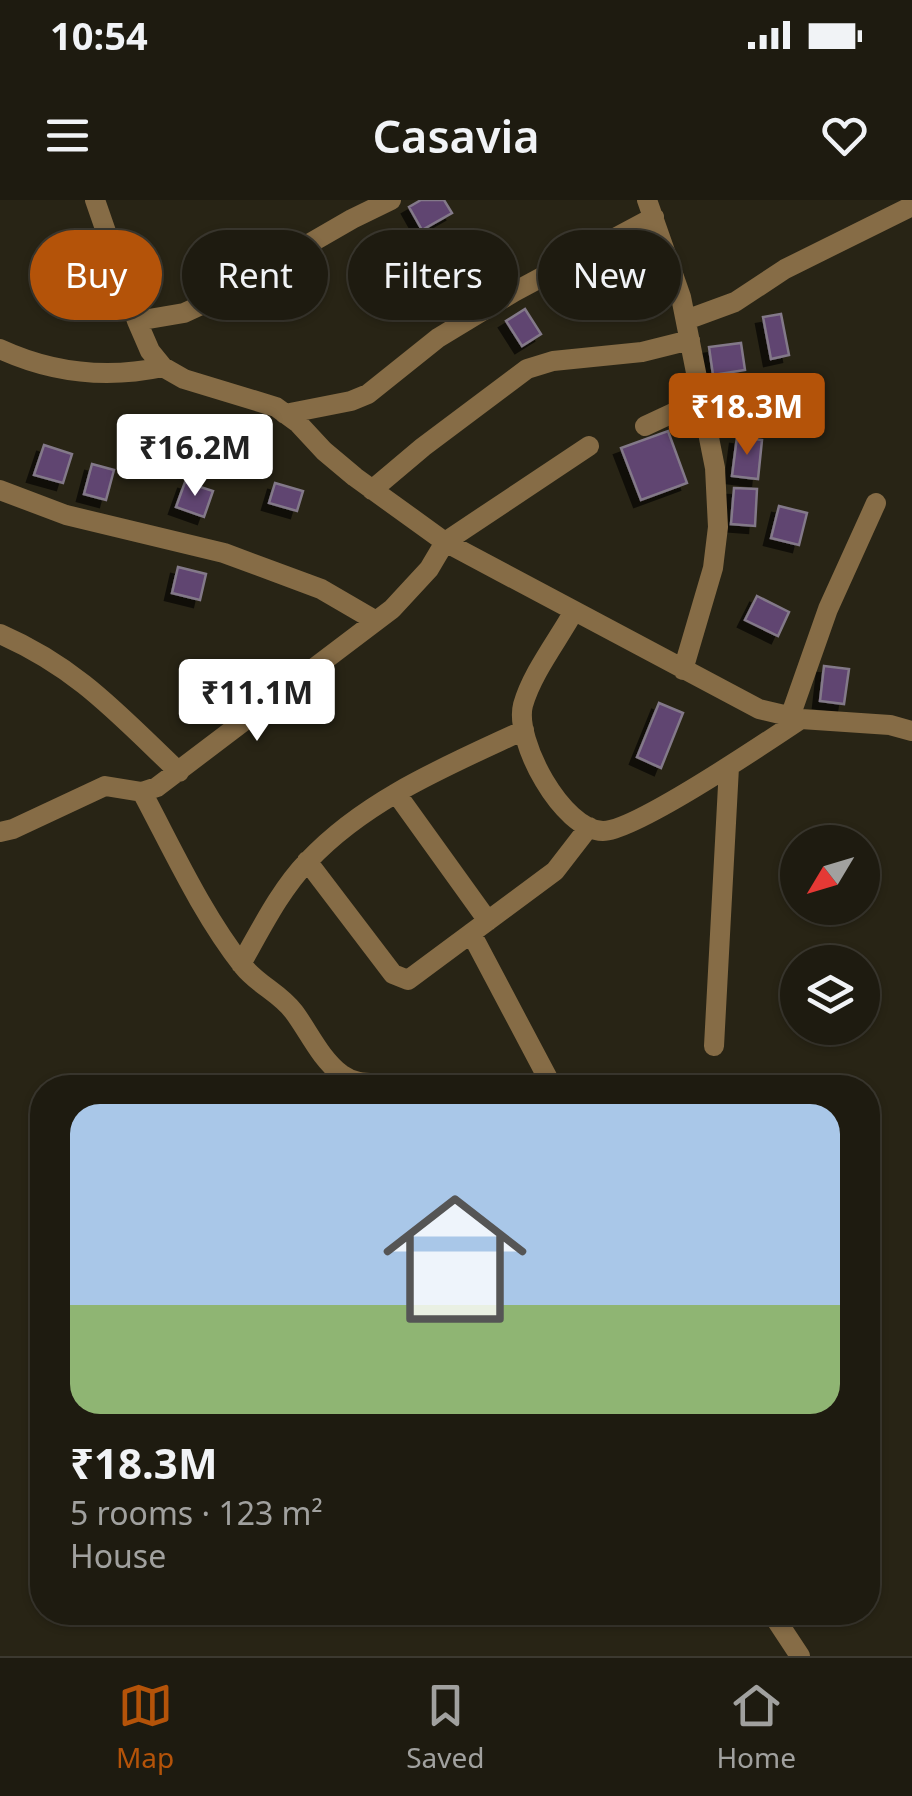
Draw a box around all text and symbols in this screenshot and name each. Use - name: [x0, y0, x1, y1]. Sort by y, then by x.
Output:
- text: 10:54: [50, 9, 148, 61]
- text: Casavia: [372, 105, 540, 166]
- icon: menu: [40, 108, 95, 163]
- icon: heart: [817, 108, 872, 163]
- chip: Buy: [30, 230, 162, 320]
- chip: Rent: [182, 230, 328, 320]
- chip: Filters: [348, 230, 518, 320]
- chip: New: [538, 230, 681, 320]
- pin: ₹18.3M: [666, 373, 828, 458]
- text: ₹18.3M: [691, 384, 803, 427]
- pin: ₹16.2M: [114, 414, 276, 499]
- text: ₹16.2M: [139, 425, 251, 468]
- pin: ₹11.1M: [176, 659, 338, 744]
- text: ₹11.1M: [201, 670, 313, 713]
- north arrow: [780, 825, 880, 925]
- map controls: [780, 825, 880, 1045]
- button: layers: [780, 945, 880, 1045]
- icon: home: [365, 1169, 545, 1349]
- text: ₹18.3M: [70, 1434, 218, 1491]
- text: 5 rooms · 123 m²: [70, 1491, 323, 1534]
- text: House: [70, 1534, 166, 1577]
- tab: Map: [116, 1678, 174, 1776]
- tab: Saved: [406, 1678, 484, 1776]
- tab: Home: [716, 1678, 796, 1776]

